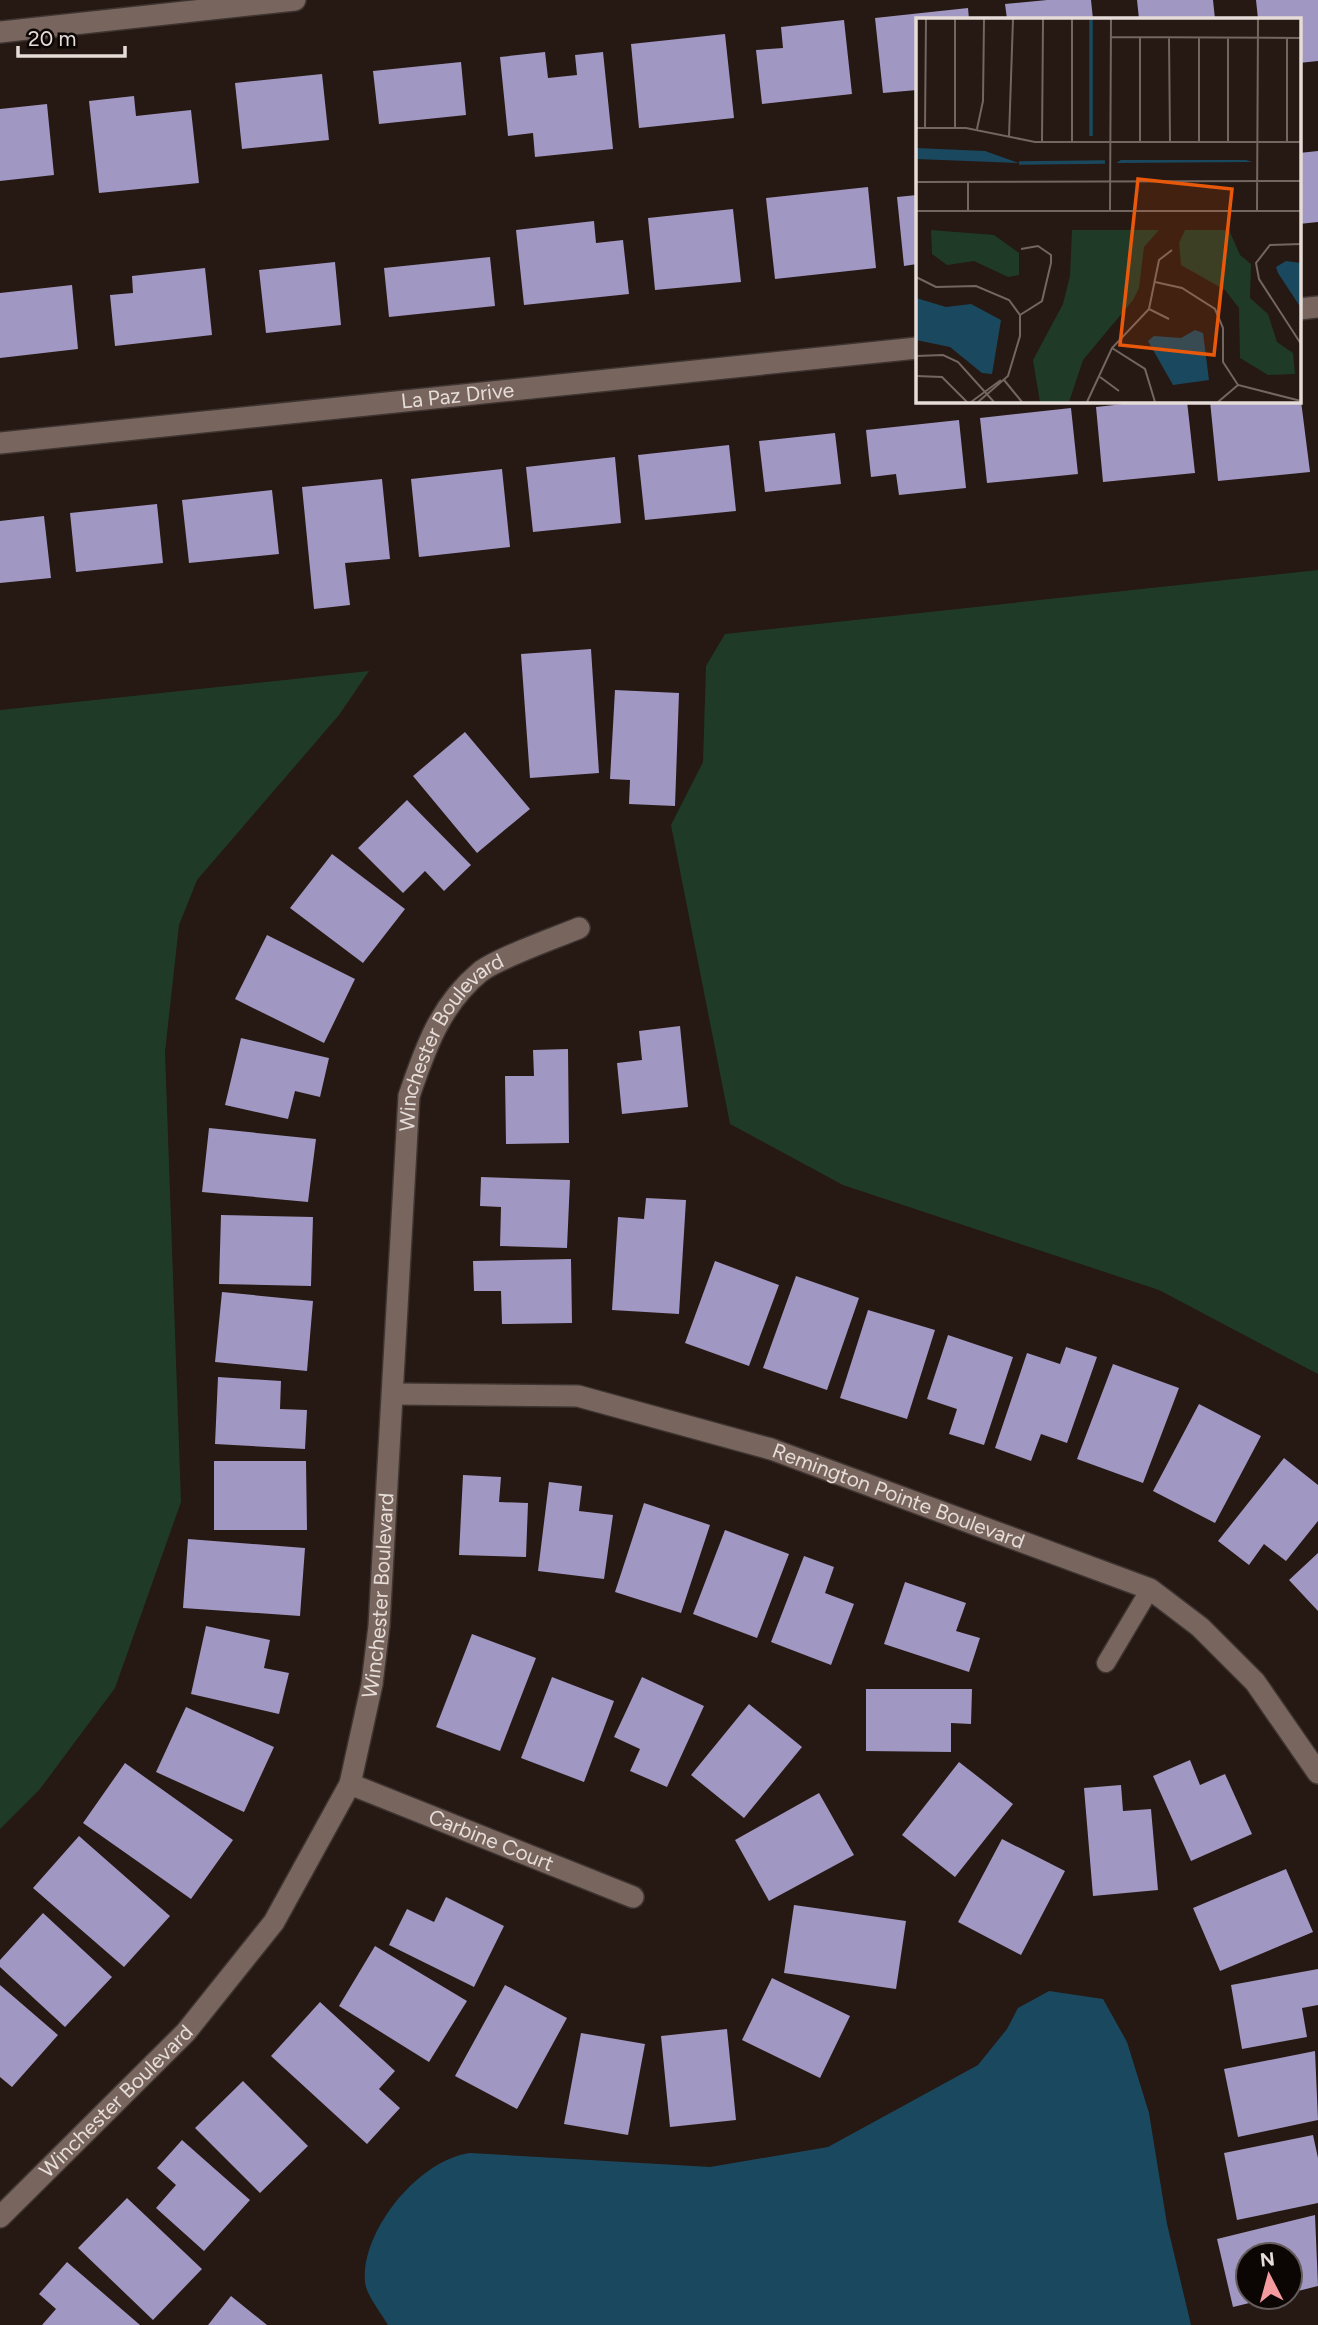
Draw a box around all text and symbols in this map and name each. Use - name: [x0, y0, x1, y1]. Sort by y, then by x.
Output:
- scale bar: [18, 14, 124, 58]
- inset map: [916, 18, 1300, 402]
- text: 20 m: [28, 26, 76, 51]
- street label: La Paz Drive: [400, 377, 515, 413]
- street label: Winchester Boulevard: [394, 948, 508, 1132]
- street label: Remington Pointe Boulevard: [769, 1438, 1028, 1554]
- street label: Winchester Boulevard: [356, 1492, 399, 1700]
- street label: Carbine Court: [425, 1804, 558, 1876]
- street label: Winchester Boulevard: [34, 2019, 198, 2183]
- north arrow: [1234, 2241, 1304, 2311]
- text: N: [1259, 2247, 1276, 2272]

